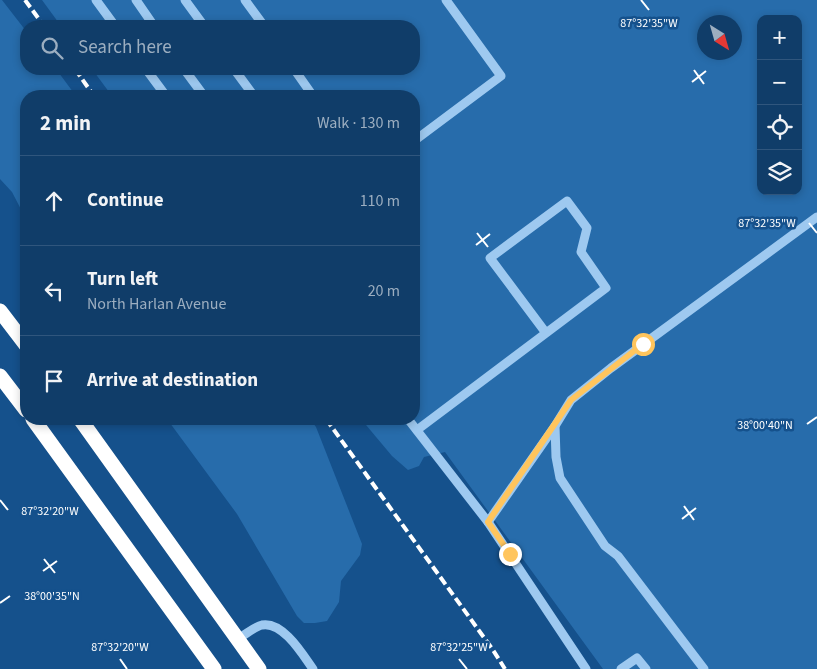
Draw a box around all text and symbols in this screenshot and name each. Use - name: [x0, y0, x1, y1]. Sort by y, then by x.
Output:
- text: 87°32'35"W: [620, 15, 678, 32]
- north arrow: [697, 15, 742, 60]
- map controls: [757, 15, 802, 195]
- button: +: [757, 15, 802, 60]
- search box: [20, 20, 420, 75]
- icon: search: [38, 34, 66, 62]
- text: Search here: [78, 34, 172, 61]
- button: −: [757, 60, 802, 105]
- button: locate: [757, 105, 802, 150]
- text: 2 min: [40, 108, 91, 138]
- text: Walk · 130 m: [317, 112, 400, 134]
- button: layers: [757, 150, 802, 195]
- icon: ahead: [40, 187, 68, 215]
- text: Continue: [87, 187, 164, 214]
- text: 110 m: [360, 190, 400, 212]
- text: 87°32'35"W: [738, 215, 796, 232]
- text: Turn left: [87, 266, 158, 293]
- icon: left: [40, 277, 68, 305]
- text: 20 m: [368, 280, 400, 302]
- text: North Harlan Avenue: [87, 293, 226, 315]
- route start: [632, 333, 655, 356]
- icon: arrive: [40, 367, 68, 395]
- text: Arrive at destination: [87, 367, 258, 394]
- text: 38°00'40"N: [737, 417, 793, 434]
- text: 87°32'20"W: [21, 503, 79, 520]
- route end: [499, 543, 522, 566]
- text: 38°00'35"N: [24, 588, 80, 605]
- text: 87°32'20"W: [91, 639, 149, 656]
- text: 87°32'25"W: [430, 639, 488, 656]

